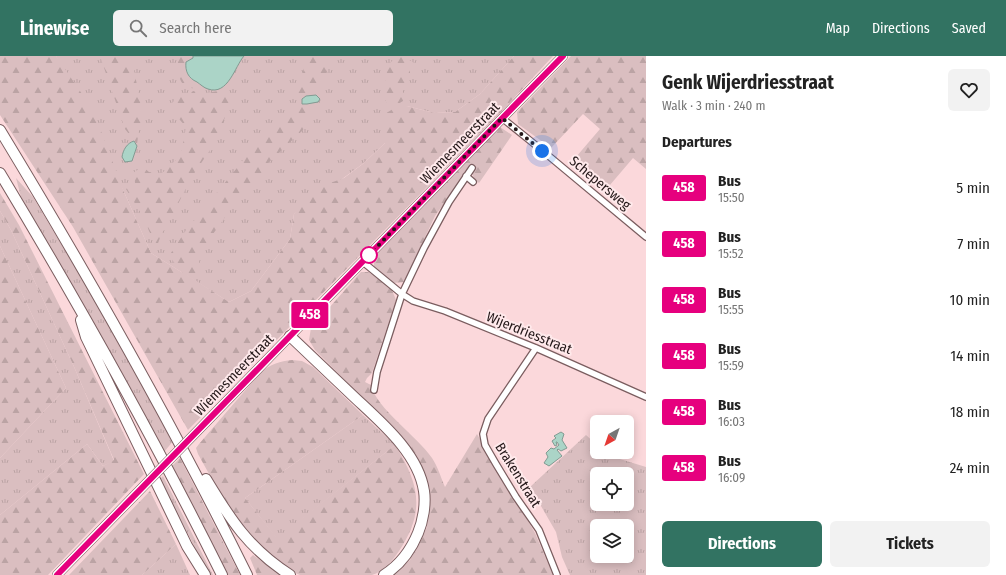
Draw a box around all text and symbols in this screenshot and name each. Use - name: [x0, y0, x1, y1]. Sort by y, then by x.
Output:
- search box: [113, 10, 393, 46]
- text: Linewise: [20, 17, 89, 40]
- icon: search: [127, 17, 149, 39]
- text: Search here: [159, 19, 232, 37]
- text: Map: [826, 20, 850, 37]
- text: Directions: [872, 20, 930, 37]
- text: Saved: [952, 20, 986, 37]
- button: heart: [948, 69, 990, 111]
- text: Genk Wijerdriesstraat: [662, 71, 834, 94]
- street label: Wiemesmeerstraat: [417, 98, 504, 187]
- text: Walk · 3 min · 240 m: [662, 98, 765, 113]
- text: Departures: [662, 133, 732, 151]
- your location: [532, 141, 552, 161]
- street label: Schepersweg: [566, 152, 634, 214]
- text: Bus: [718, 172, 741, 190]
- text: 458: [673, 179, 695, 196]
- text: 5 min: [956, 179, 990, 197]
- text: 15:50: [718, 190, 745, 205]
- text: Bus: [718, 228, 741, 246]
- text: 458: [673, 235, 695, 252]
- text: 7 min: [957, 235, 990, 253]
- unlabelled marker: [360, 246, 378, 264]
- text: 15:52: [718, 246, 743, 261]
- text: Bus: [718, 284, 741, 302]
- text: 458: [673, 291, 695, 308]
- text: 10 min: [950, 291, 990, 309]
- line badge: 458: [287, 302, 333, 328]
- text: 15:55: [718, 302, 744, 317]
- text: 458: [299, 306, 321, 323]
- street label: Wijerdriesstraat: [484, 308, 575, 358]
- street label: Wiemesmeerstraat: [191, 330, 278, 419]
- text: Bus: [718, 340, 741, 358]
- text: 458: [673, 347, 695, 364]
- text: 14 min: [950, 347, 990, 365]
- text: 15:59: [718, 358, 744, 373]
- text: Bus: [718, 396, 741, 414]
- text: 458: [673, 403, 695, 420]
- text: 18 min: [950, 403, 990, 421]
- text: 16:03: [718, 414, 745, 429]
- north arrow: [590, 415, 634, 459]
- map controls: [590, 415, 634, 563]
- street label: Brakenstraat: [491, 440, 545, 511]
- text: Bus: [718, 452, 741, 470]
- text: 458: [673, 459, 695, 476]
- text: 24 min: [950, 459, 990, 477]
- button: locate: [590, 467, 634, 511]
- text: 16:09: [718, 470, 745, 485]
- button: layers: [590, 519, 634, 563]
- button: Directions: [662, 521, 822, 567]
- button: Tickets: [830, 521, 990, 567]

